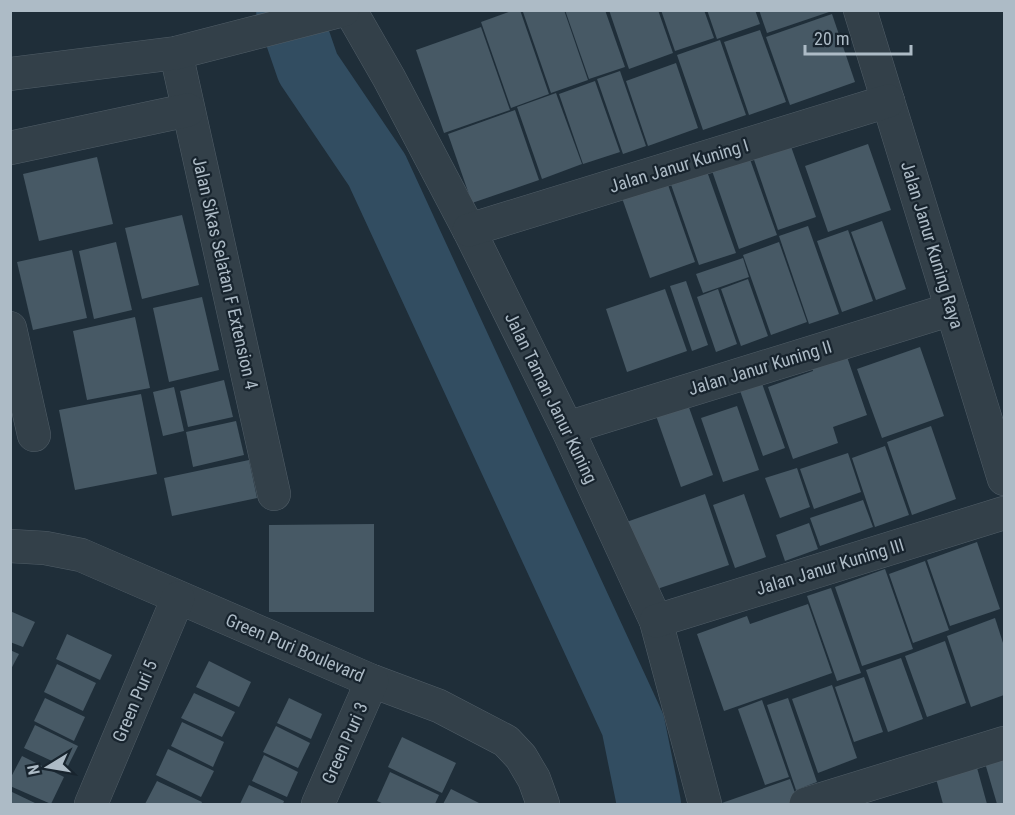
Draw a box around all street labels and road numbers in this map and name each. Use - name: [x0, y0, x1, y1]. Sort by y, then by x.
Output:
- street label: Jalan Janur Kuning I: [607, 134, 751, 197]
- street label: Jalan Sikas Selatan F Extension 4: [188, 155, 263, 391]
- street label: Jalan Janur Kuning Raya: [897, 158, 968, 331]
- street label: Jalan Taman Janur Kuning: [501, 309, 602, 487]
- street label: Jalan Janur Kuning II: [685, 336, 834, 399]
- street label: Jalan Janur Kuning III: [753, 534, 906, 599]
- street label: Green Puri Boulevard: [223, 609, 368, 686]
- street label: Green Puri 5: [108, 657, 161, 745]
- street label: Green Puri 3: [317, 699, 372, 787]

